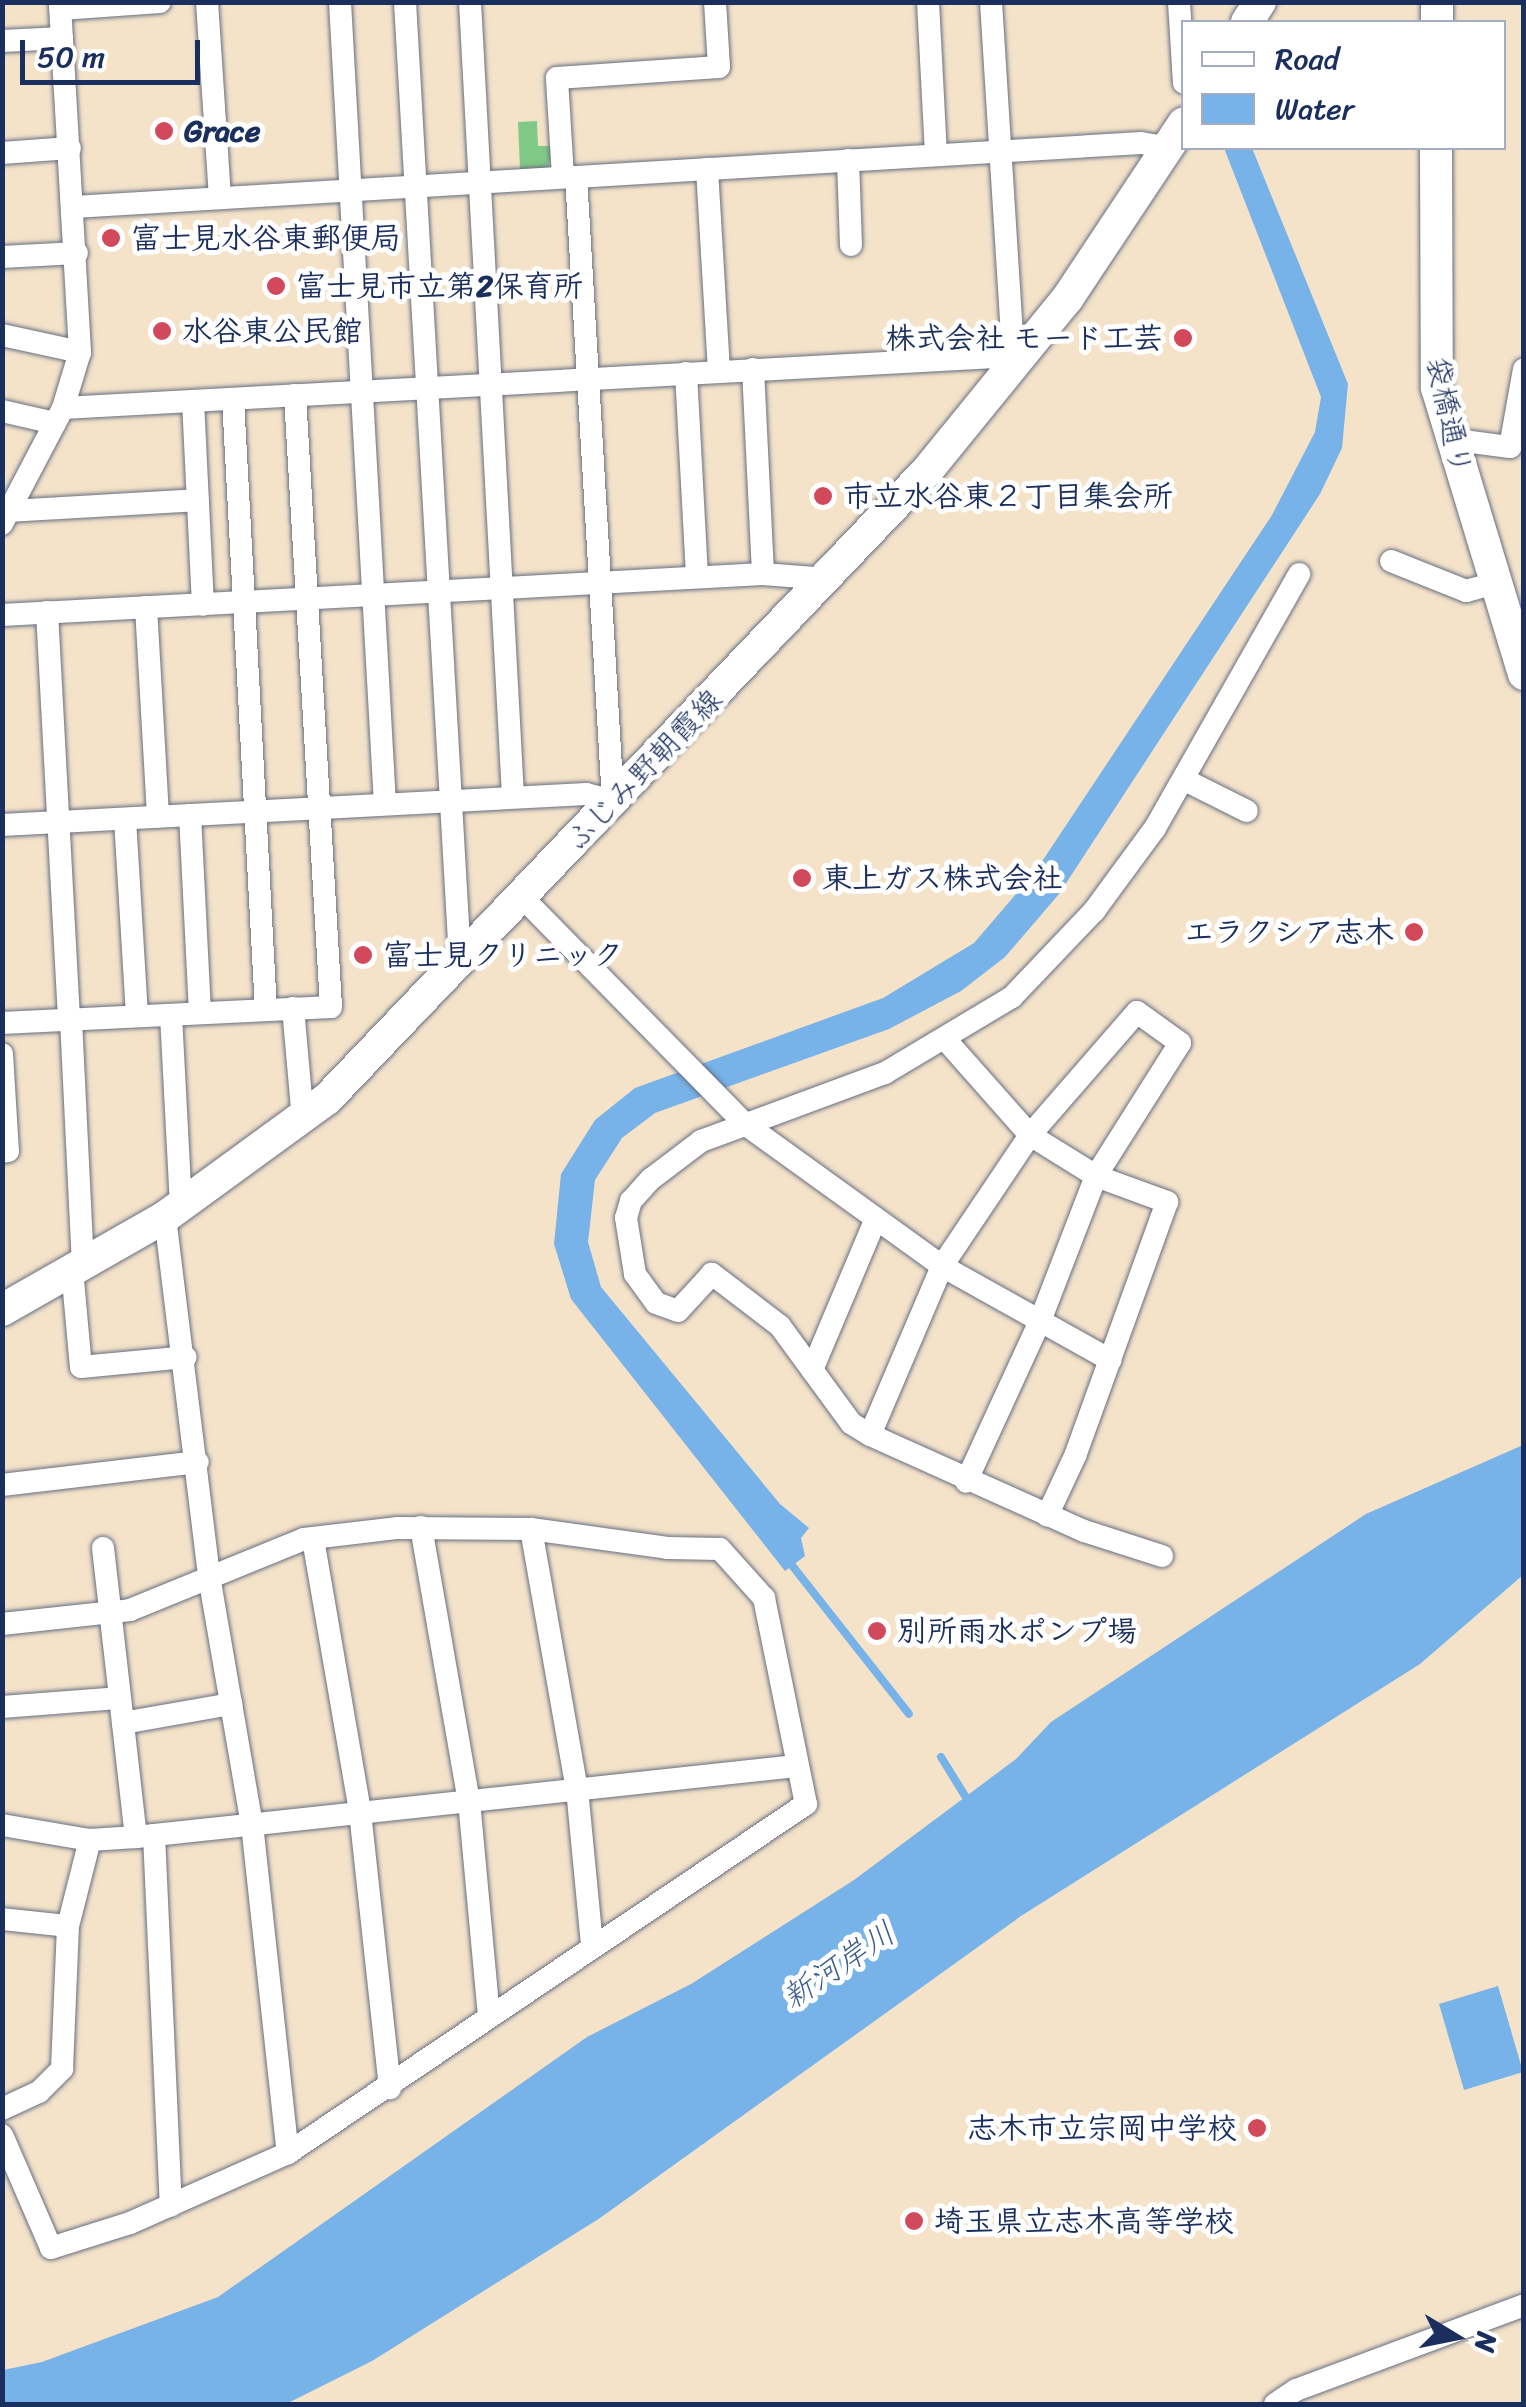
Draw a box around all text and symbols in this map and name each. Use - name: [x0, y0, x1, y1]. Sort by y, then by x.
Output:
- scale bar: [25, 20, 205, 82]
- legend: [1181, 20, 1506, 150]
- text: 50 m: [37, 30, 105, 84]
- text: Road: [1275, 32, 1339, 86]
- text: Water: [1275, 82, 1354, 136]
- place label: Grace: [184, 113, 260, 149]
- marker: Grace: [153, 120, 175, 142]
- place label: 富士見水谷東郵便局: [131, 220, 401, 256]
- marker: 富士見水谷東郵便局: [100, 227, 122, 249]
- place label: 富士見市立第2保育所: [296, 268, 583, 304]
- marker: 富士見市立第2保育所: [265, 275, 287, 297]
- place label: 水谷東公民館: [182, 313, 362, 349]
- marker: 水谷東公民館: [151, 320, 173, 342]
- place label: 株式会社 モード工芸: [885, 320, 1163, 356]
- marker: 株式会社 モード工芸: [1172, 327, 1194, 349]
- street label: 袋橋通り: [1419, 354, 1479, 478]
- place label: 市立水谷東２丁目集会所: [843, 478, 1173, 514]
- marker: 市立水谷東２丁目集会所: [812, 485, 834, 507]
- street label: ふじみ野朝霞線: [558, 682, 730, 858]
- place label: 東上ガス株式会社: [822, 860, 1062, 896]
- marker: 東上ガス株式会社: [791, 867, 813, 889]
- place label: エラクシア志木: [1184, 914, 1394, 950]
- marker: エラクシア志木: [1403, 921, 1425, 943]
- place label: 富士見クリニック: [383, 937, 623, 973]
- marker: 富士見クリニック: [352, 944, 374, 966]
- place label: 別所雨水ポンプ場: [897, 1613, 1137, 1649]
- marker: 別所雨水ポンプ場: [866, 1620, 888, 1642]
- water label: 新河岸川: [775, 1914, 903, 2018]
- place label: 志木市立宗岡中学校: [967, 2110, 1237, 2146]
- marker: 志木市立宗岡中学校: [1246, 2117, 1268, 2139]
- place label: 埼玉県立志木高等学校: [934, 2203, 1234, 2239]
- marker: 埼玉県立志木高等学校: [903, 2210, 925, 2232]
- north arrow: [1406, 2287, 1506, 2387]
- text: N: [1460, 2328, 1512, 2356]

